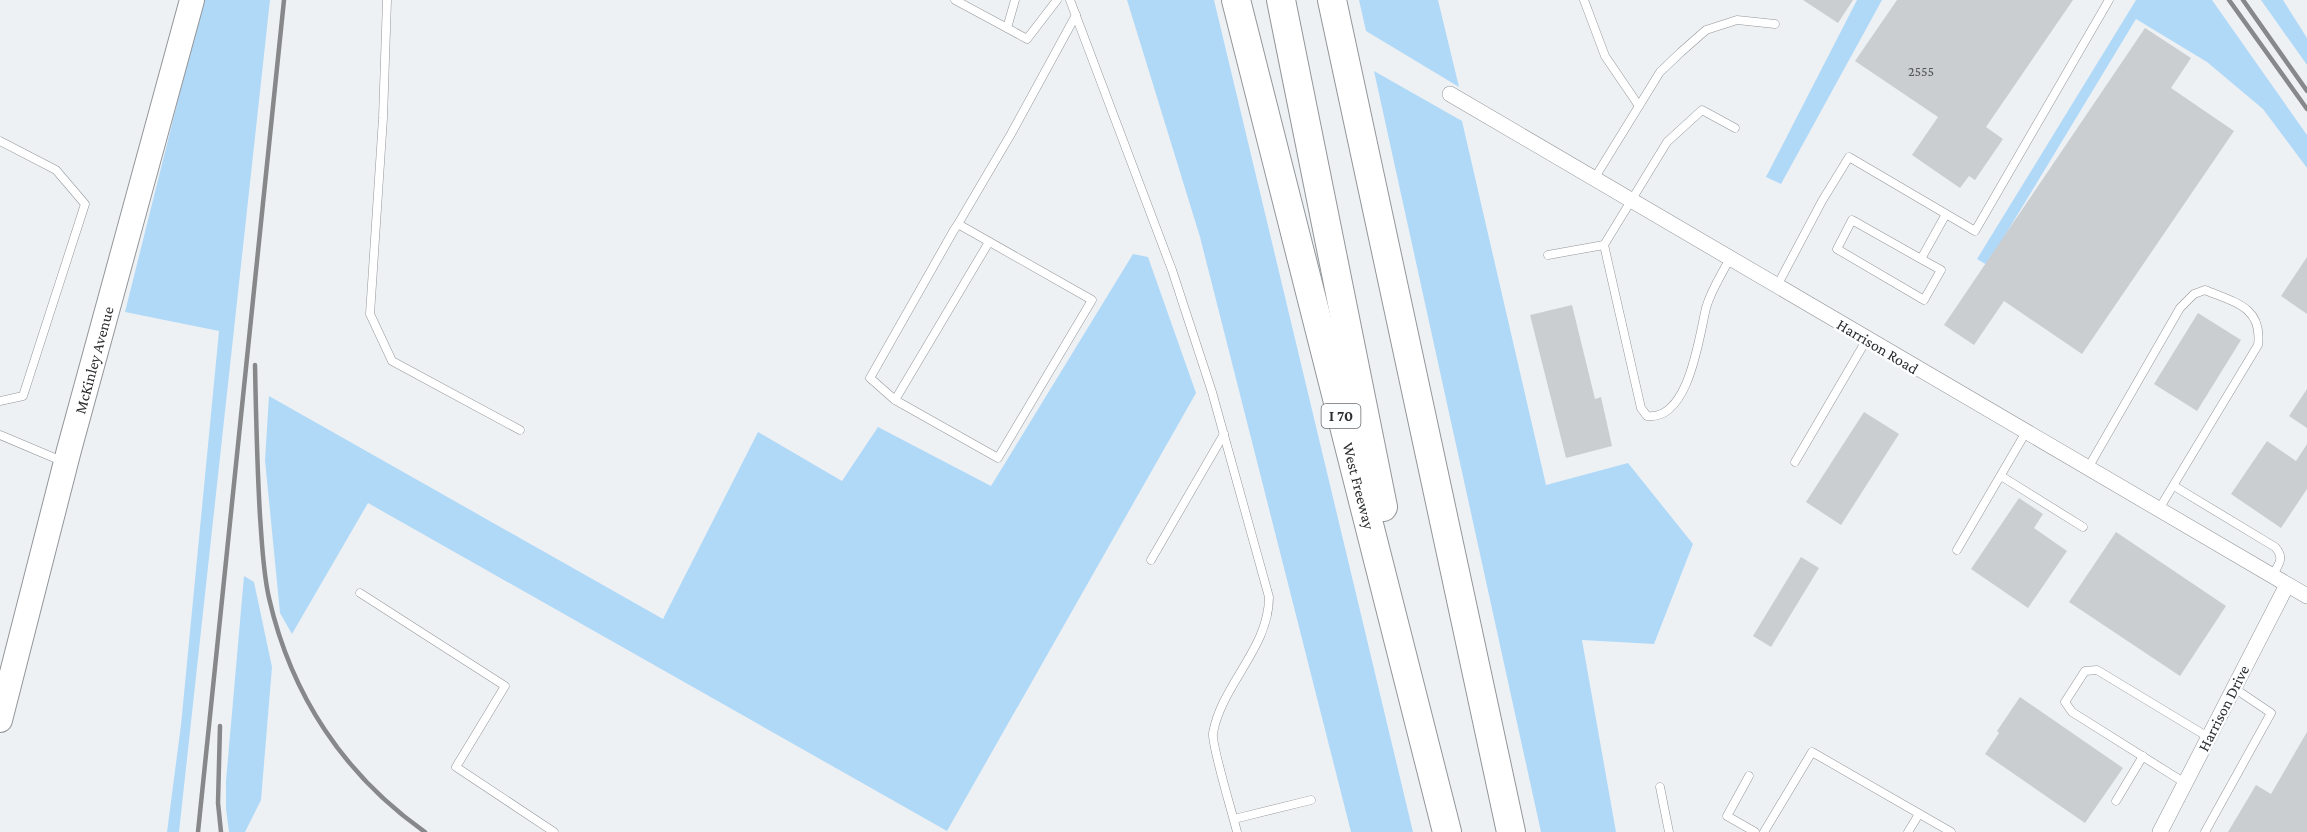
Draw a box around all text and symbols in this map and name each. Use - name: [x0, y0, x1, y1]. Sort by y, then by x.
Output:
- house number: 2555: [1908, 63, 1934, 79]
- street label: McKinley Avenue: [71, 305, 117, 416]
- street label: Harrison Road: [1834, 316, 1922, 378]
- road number: I 70: [1322, 404, 1360, 428]
- street label: West Freeway: [1339, 440, 1378, 532]
- street label: Harrison Drive: [2195, 662, 2252, 754]

